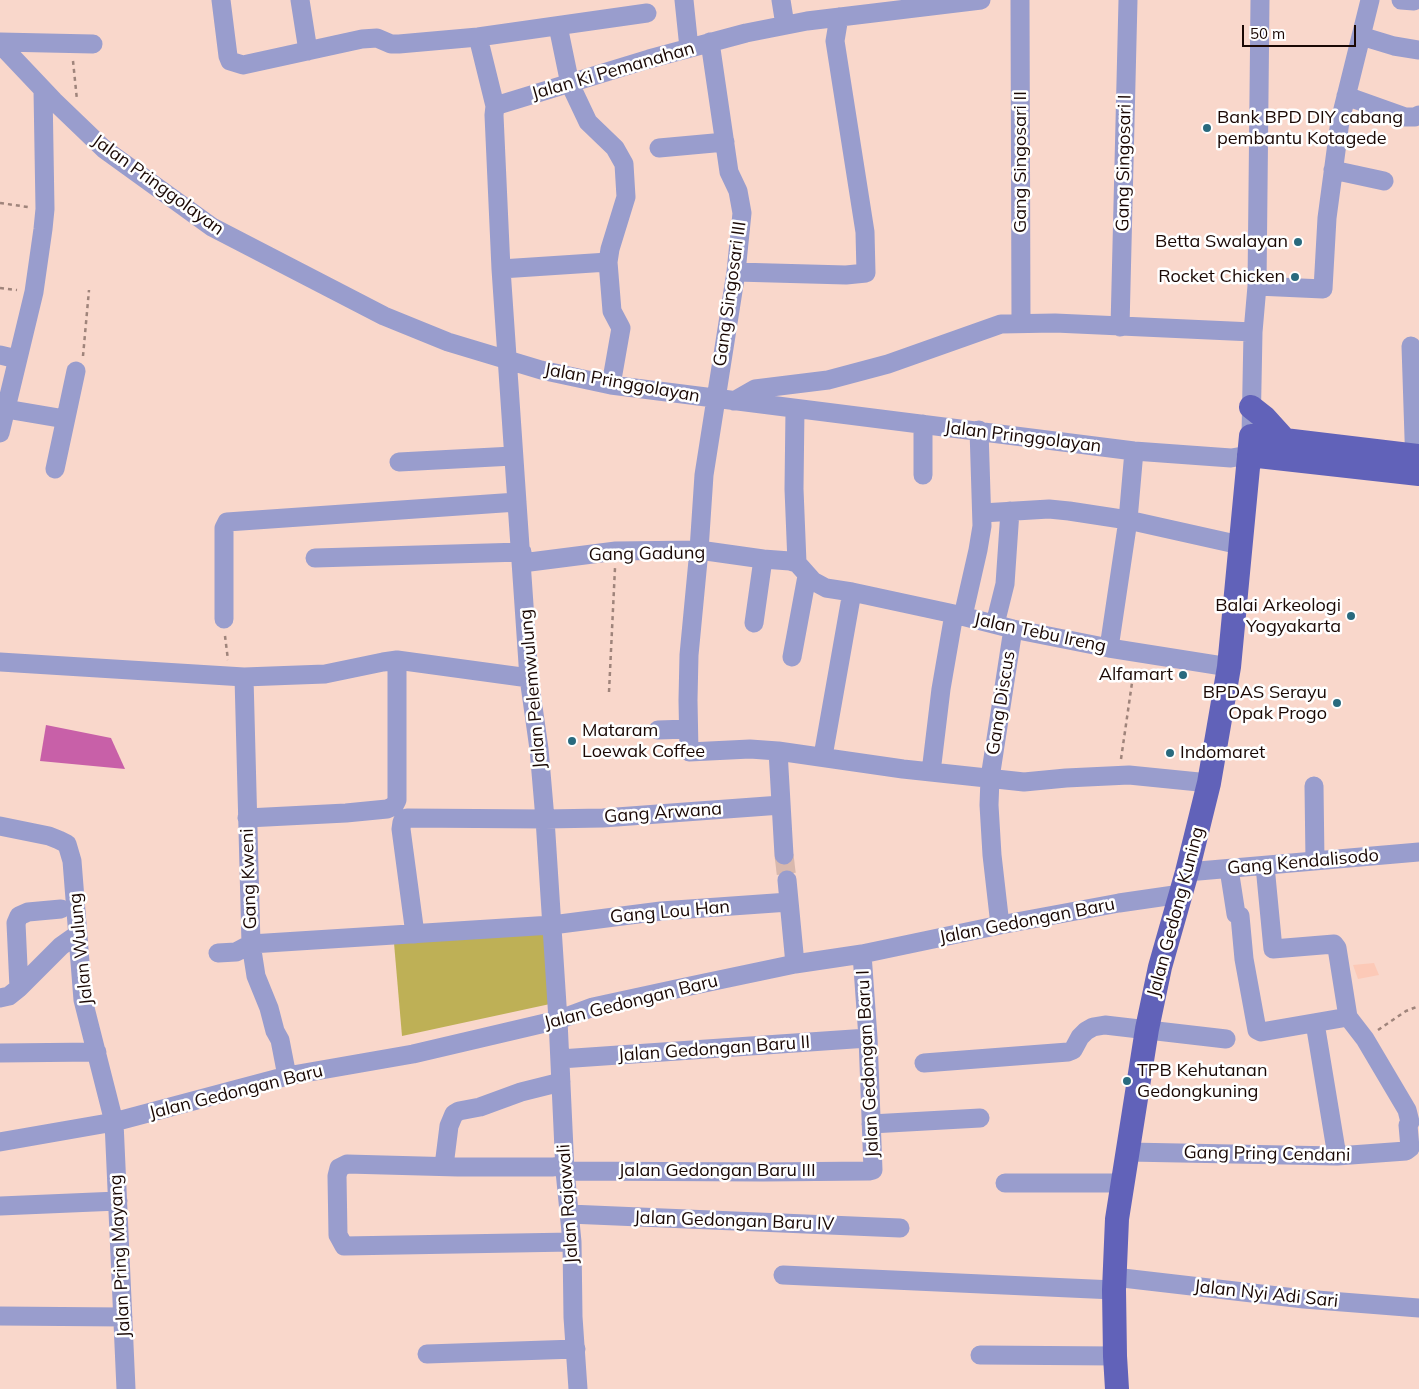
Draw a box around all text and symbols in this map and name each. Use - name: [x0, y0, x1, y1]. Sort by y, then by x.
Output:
- scale bar: [1244, 15, 1358, 47]
- text: 50 m: [1250, 24, 1285, 43]
- street label: Jalan Ki Pemanahan: [529, 37, 697, 105]
- street label: Gang Singosari II: [1010, 91, 1032, 233]
- street label: Gang Singosari I: [1112, 94, 1136, 232]
- place label: Bank BPD DIY cabang pembantu Kotagede: [1217, 107, 1403, 150]
- marker: Bank BPD DIY cabang pembantu Kotagede: [1201, 122, 1213, 134]
- street label: Jalan Pringgolayan: [88, 130, 228, 240]
- street label: Gang Singosari III: [709, 220, 751, 368]
- place label: Betta Swalayan: [1155, 231, 1288, 253]
- marker: Betta Swalayan: [1292, 236, 1304, 248]
- place label: Rocket Chicken: [1158, 266, 1285, 288]
- marker: Rocket Chicken: [1289, 271, 1301, 283]
- street label: Jalan Pringgolayan: [542, 359, 702, 407]
- street label: Jalan Pringgolayan: [943, 417, 1103, 457]
- street label: Gang Gadung: [589, 542, 705, 566]
- place label: Balai Arkeologi Yogyakarta: [1215, 595, 1341, 638]
- street label: Jalan Pelemwulung: [515, 608, 551, 770]
- street label: Jalan Tebu Ireng: [972, 608, 1108, 658]
- marker: Balai Arkeologi Yogyakarta: [1345, 610, 1357, 622]
- street label: Gang Discus: [982, 649, 1020, 757]
- place label: Alfamart: [1099, 664, 1173, 686]
- marker: Alfamart: [1177, 669, 1189, 681]
- place label: BPDAS Serayu Opak Progo: [1203, 682, 1327, 724]
- marker: BPDAS Serayu Opak Progo: [1331, 697, 1343, 709]
- place label: Mataram Loewak Coffee: [582, 720, 705, 762]
- marker: Mataram Loewak Coffee: [566, 735, 578, 747]
- place label: Indomaret: [1180, 742, 1265, 764]
- marker: Indomaret: [1164, 747, 1176, 759]
- street label: Gang Arwana: [603, 798, 723, 828]
- street label: Jalan Gedong Kuning: [1143, 825, 1209, 999]
- street label: Gang Kweni: [236, 828, 262, 930]
- street label: Gang Kendalisodo: [1226, 845, 1380, 879]
- street label: Jalan Wulung: [64, 892, 98, 1006]
- street label: Jalan Gedongan Baru: [937, 893, 1117, 949]
- street label: Gang Lou Han: [609, 896, 731, 928]
- street label: Jalan Gedongan Baru: [542, 970, 720, 1034]
- street label: Jalan Gedongan Baru I: [852, 970, 884, 1158]
- street label: Jalan Gedongan Baru II: [617, 1032, 811, 1066]
- street label: Jalan Gedongan Baru: [147, 1060, 325, 1124]
- place label: TPB Kehutanan Gedongkuning: [1137, 1060, 1267, 1102]
- marker: TPB Kehutanan Gedongkuning: [1121, 1075, 1133, 1087]
- street label: Gang Pring Cendani: [1183, 1142, 1351, 1166]
- street label: Jalan Rajawali: [553, 1143, 583, 1265]
- street label: Jalan Gedongan Baru III: [618, 1160, 816, 1182]
- street label: Jalan Pring Mayang: [105, 1174, 135, 1338]
- street label: Jalan Gedongan Baru IV: [633, 1207, 835, 1235]
- street label: Jalan Nyi Adi Sari: [1193, 1276, 1339, 1312]

